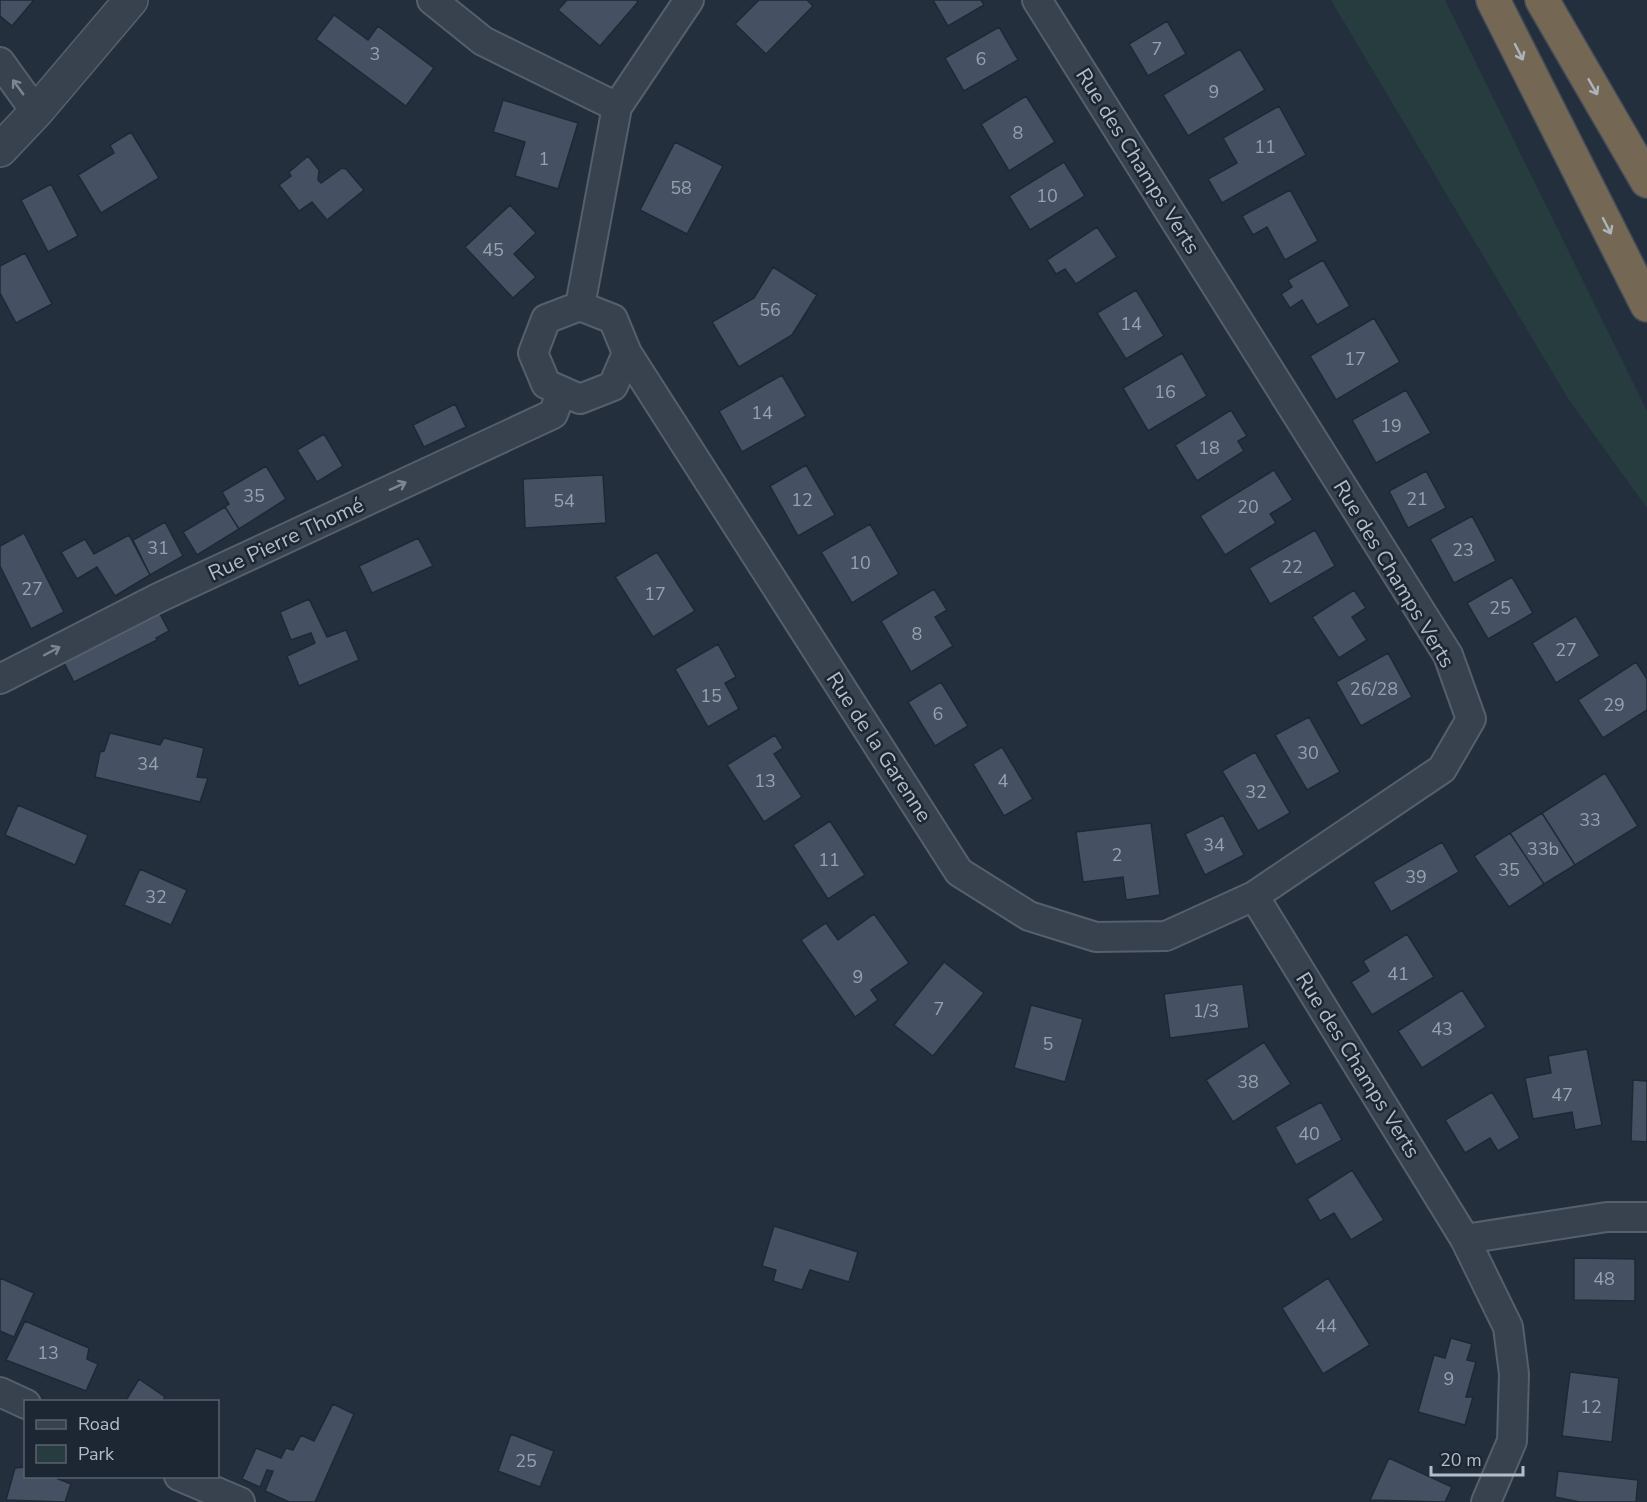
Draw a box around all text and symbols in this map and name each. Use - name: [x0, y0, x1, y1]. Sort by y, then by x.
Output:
- house number: 7: [1152, 37, 1162, 61]
- house number: 3: [370, 42, 380, 66]
- one-way arrow: [1514, 43, 1525, 61]
- house number: 6: [976, 47, 986, 71]
- street label: Rue des Champs Verts: [1069, 63, 1207, 259]
- one-way arrow: [1587, 78, 1599, 95]
- one-way arrow: [12, 80, 24, 96]
- house number: 9: [1209, 80, 1219, 104]
- house number: 8: [1013, 121, 1023, 145]
- house number: 11: [1254, 135, 1276, 159]
- house number: 1: [539, 147, 549, 171]
- house number: 58: [670, 176, 692, 200]
- house number: 10: [1036, 184, 1058, 208]
- one-way arrow: [1601, 217, 1613, 234]
- house number: 45: [482, 238, 504, 262]
- house number: 56: [759, 298, 781, 322]
- house number: 14: [1120, 312, 1142, 336]
- house number: 17: [1344, 347, 1366, 371]
- house number: 16: [1154, 380, 1176, 404]
- house number: 14: [751, 401, 773, 425]
- house number: 19: [1380, 414, 1402, 438]
- house number: 18: [1198, 436, 1220, 460]
- street label: Rue des Champs Verts: [1327, 475, 1461, 673]
- one-way arrow: [389, 480, 407, 492]
- house number: 35: [243, 484, 265, 508]
- house number: 21: [1406, 487, 1428, 511]
- house number: 12: [791, 488, 813, 512]
- house number: 54: [553, 489, 575, 513]
- street label: Rue Pierre Thomé: [204, 491, 368, 587]
- house number: 20: [1237, 495, 1259, 519]
- house number: 31: [147, 536, 169, 560]
- house number: 23: [1452, 538, 1474, 562]
- house number: 10: [849, 551, 871, 575]
- house number: 22: [1281, 555, 1303, 579]
- house number: 27: [21, 577, 43, 601]
- house number: 17: [644, 582, 666, 606]
- house number: 25: [1489, 596, 1511, 620]
- house number: 8: [912, 622, 922, 646]
- house number: 27: [1555, 638, 1577, 662]
- one-way arrow: [42, 645, 60, 656]
- street label: Rue de la Garenne: [820, 666, 938, 828]
- house number: 26/28: [1350, 677, 1398, 701]
- house number: 15: [700, 684, 722, 708]
- house number: 29: [1603, 693, 1625, 717]
- house number: 6: [933, 702, 943, 726]
- house number: 30: [1297, 741, 1319, 765]
- house number: 34: [137, 752, 159, 776]
- house number: 13: [754, 769, 776, 793]
- house number: 4: [998, 769, 1009, 793]
- house number: 32: [1245, 780, 1267, 804]
- house number: 33: [1579, 808, 1601, 832]
- house number: 34: [1203, 833, 1225, 857]
- house number: 33b: [1527, 837, 1559, 861]
- house number: 2: [1112, 843, 1122, 867]
- house number: 11: [818, 848, 840, 872]
- house number: 35: [1498, 858, 1520, 882]
- house number: 39: [1405, 865, 1427, 889]
- house number: 32: [145, 885, 167, 909]
- house number: 41: [1387, 962, 1409, 986]
- house number: 9: [853, 965, 863, 989]
- street label: Rue des Champs Verts: [1289, 967, 1427, 1163]
- house number: 7: [934, 997, 944, 1021]
- house number: 1/3: [1193, 999, 1219, 1023]
- house number: 43: [1431, 1017, 1453, 1041]
- house number: 5: [1043, 1032, 1053, 1056]
- house number: 38: [1237, 1070, 1259, 1094]
- house number: 47: [1551, 1083, 1573, 1107]
- house number: 40: [1298, 1122, 1320, 1146]
- house number: 48: [1593, 1267, 1615, 1291]
- house number: 44: [1315, 1314, 1337, 1338]
- house number: 13: [37, 1341, 59, 1365]
- house number: 9: [1444, 1367, 1454, 1391]
- house number: 12: [1580, 1395, 1602, 1419]
- legend: [24, 1400, 219, 1478]
- text: Road: [78, 1412, 120, 1436]
- scale bar: [1431, 1439, 1522, 1477]
- text: Park: [78, 1442, 115, 1466]
- text: 20 m: [1440, 1448, 1482, 1472]
- house number: 25: [515, 1449, 537, 1473]

